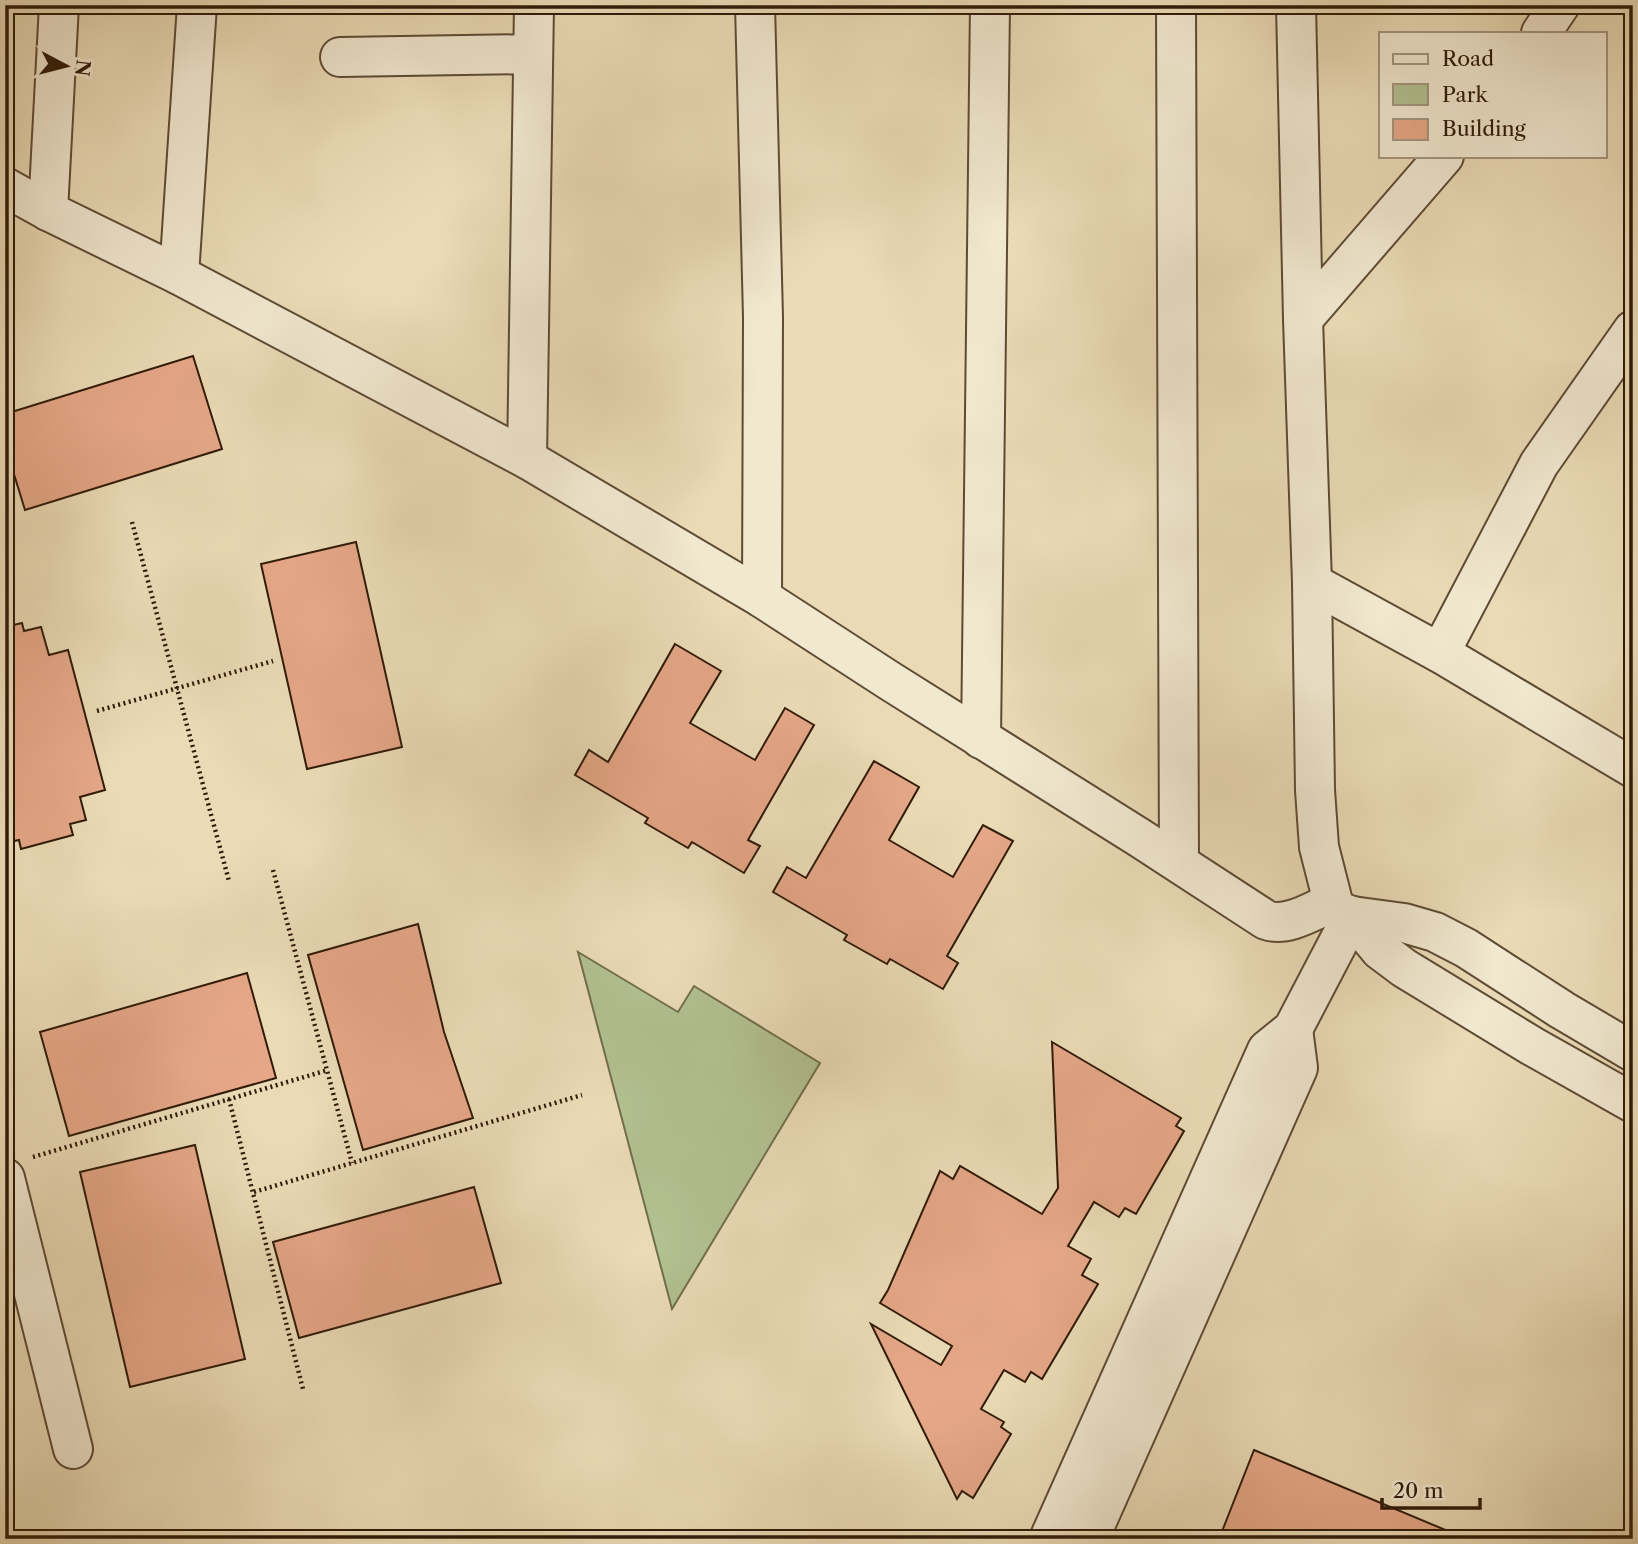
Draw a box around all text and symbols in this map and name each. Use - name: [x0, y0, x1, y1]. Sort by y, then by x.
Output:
- north arrow: [32, 32, 102, 102]
- legend: [1379, 32, 1606, 158]
- text: Road: [1442, 46, 1494, 71]
- text: N: [70, 58, 95, 78]
- text: Park: [1442, 82, 1488, 107]
- text: Building: [1442, 116, 1527, 141]
- scale bar: [1382, 1467, 1480, 1511]
- text: 20 m: [1393, 1478, 1444, 1503]

